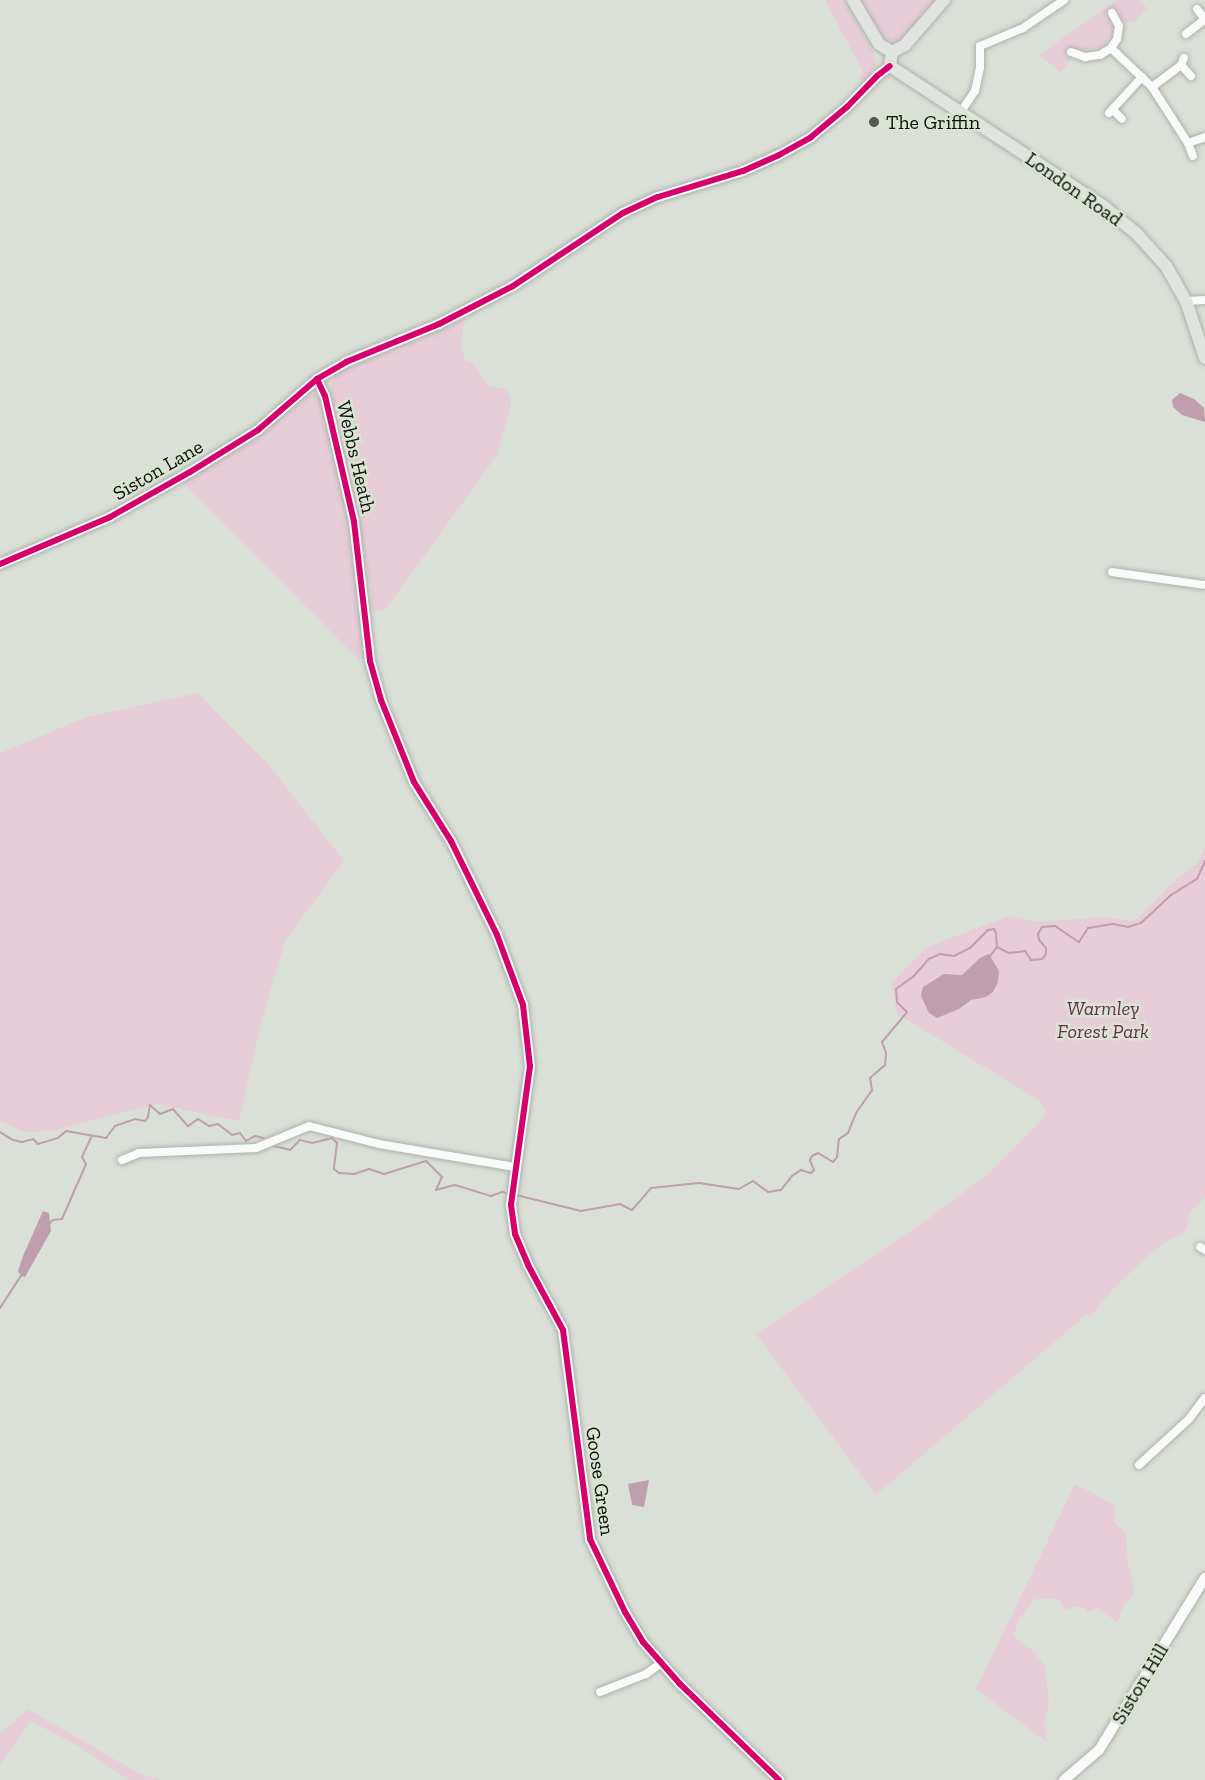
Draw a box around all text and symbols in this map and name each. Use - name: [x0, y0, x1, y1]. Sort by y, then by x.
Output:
- place label: The Griffin: [886, 110, 980, 134]
- marker: The Griffin: [867, 115, 881, 129]
- street label: London Road: [1021, 147, 1127, 231]
- street label: Webbs Heath: [331, 399, 381, 515]
- street label: Siston Lane: [109, 435, 207, 505]
- park label: Warmley Forest Park: [1057, 996, 1149, 1043]
- street label: Goose Green: [580, 1425, 620, 1537]
- street label: Siston Hill: [1107, 1639, 1173, 1729]

